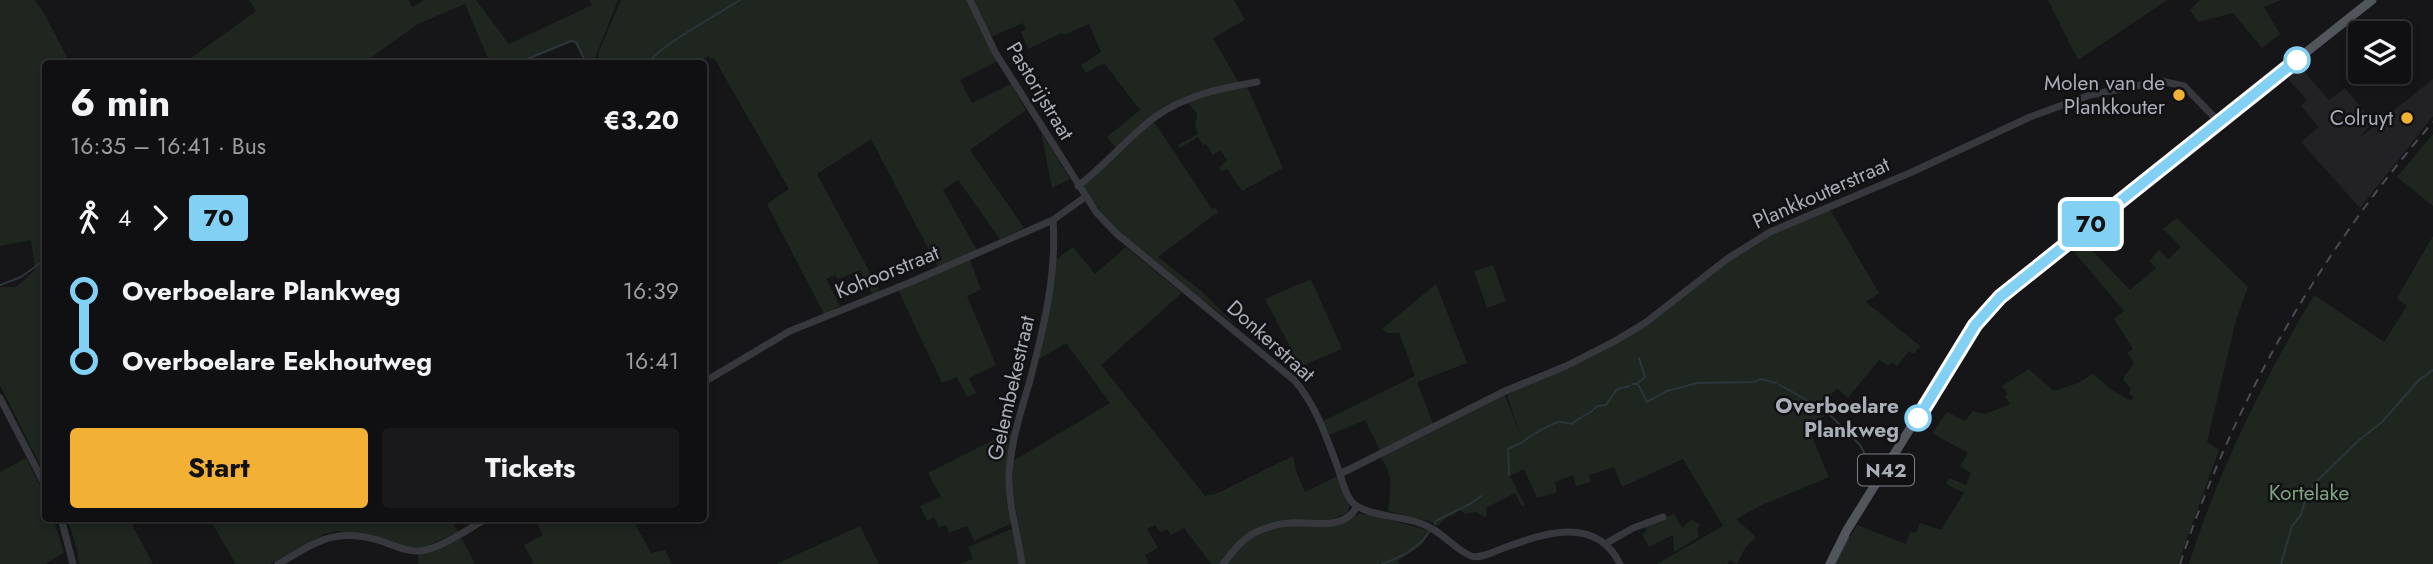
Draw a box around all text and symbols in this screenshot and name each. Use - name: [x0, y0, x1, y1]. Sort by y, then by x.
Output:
- map controls: [2348, 21, 2411, 84]
- button: layers: [2348, 21, 2411, 84]
- street label: Pastorijstraat: [999, 36, 1081, 146]
- unlabelled marker: [2284, 47, 2310, 73]
- place label: Molen van de Plankkouter: [2044, 68, 2166, 122]
- text: 6 min: [70, 75, 170, 130]
- marker: Molen van de Plankkouter: [2171, 87, 2187, 103]
- text: €3.20: [604, 101, 679, 139]
- place label: Colruyt: [2330, 103, 2393, 133]
- marker: Colruyt: [2399, 110, 2415, 126]
- text: 16:35 – 16:41 · Bus: [70, 129, 266, 163]
- street label: Plankkouterstraat: [1748, 149, 1894, 237]
- icon: walk: [70, 199, 108, 237]
- icon: forward: [141, 199, 179, 237]
- text: 70: [203, 200, 234, 235]
- text: 4: [118, 201, 131, 235]
- line badge: 70: [2060, 201, 2122, 247]
- text: 70: [2076, 206, 2106, 241]
- street label: Kohoorstraat: [830, 238, 944, 306]
- text: Overboelare Plankweg: [122, 272, 401, 310]
- text: 16:39: [623, 274, 679, 308]
- street label: Donkerstraat: [1220, 293, 1322, 389]
- street label: Gelembekestraat: [980, 313, 1042, 463]
- text: Overboelare Eekhoutweg: [122, 342, 432, 380]
- text: 16:41: [625, 344, 679, 378]
- place label: Overboelare Plankweg: [1775, 391, 1899, 445]
- marker: Overboelare Plankweg: [1905, 405, 1931, 431]
- button: Start: [70, 428, 368, 508]
- button: Tickets: [382, 428, 679, 508]
- road number: N42: [1858, 454, 1914, 485]
- park label: Kortelake: [2269, 478, 2349, 508]

